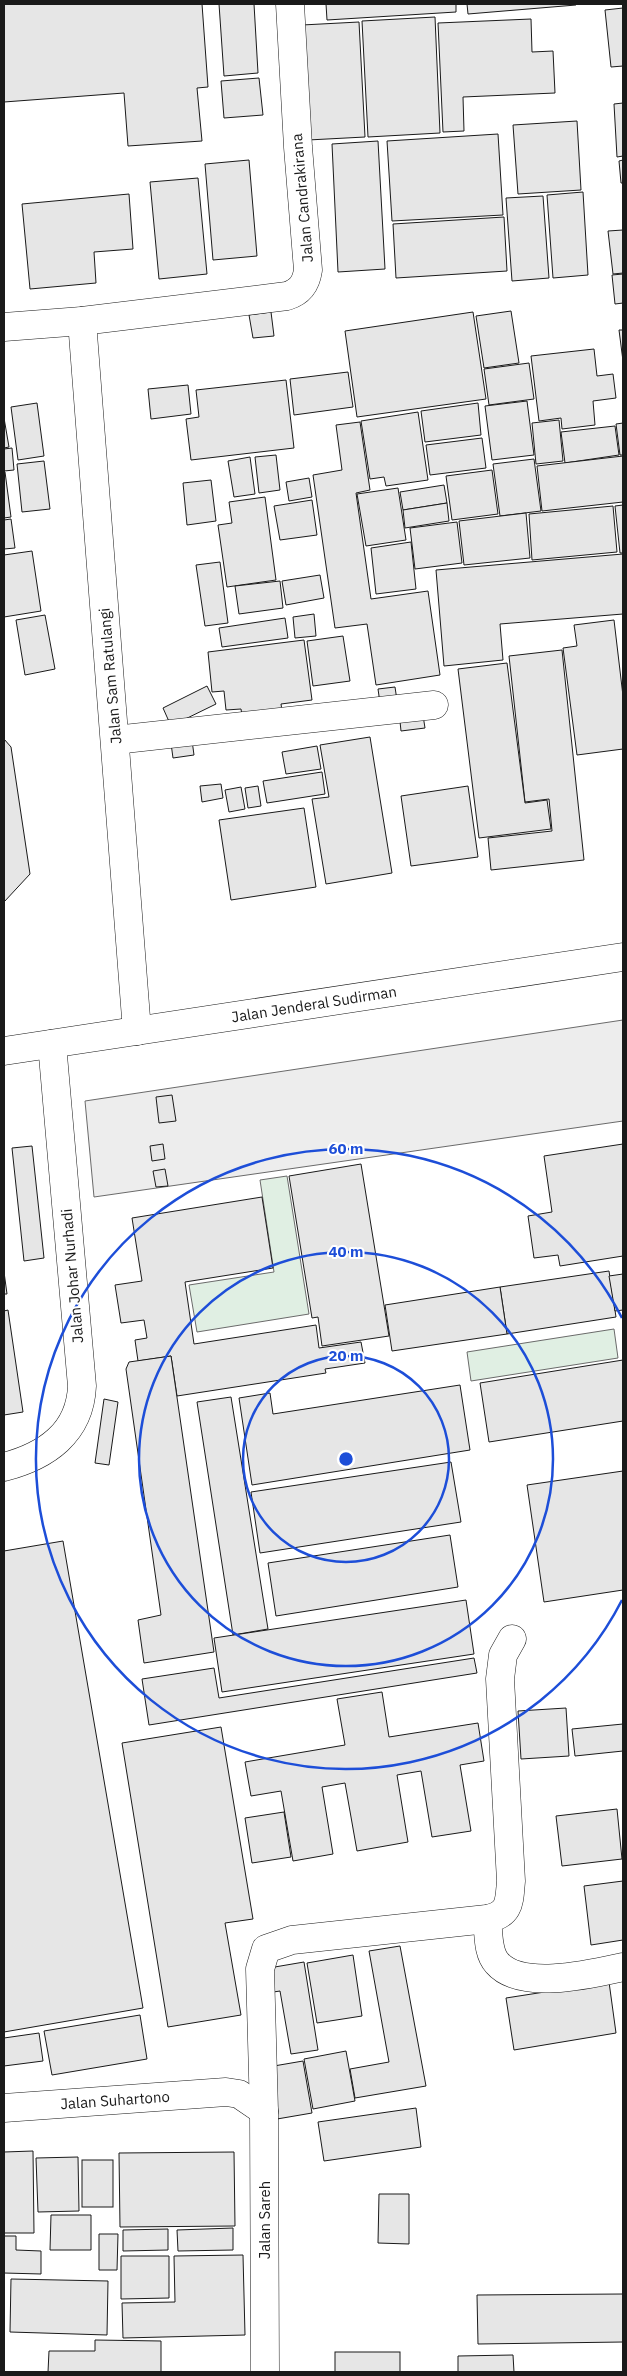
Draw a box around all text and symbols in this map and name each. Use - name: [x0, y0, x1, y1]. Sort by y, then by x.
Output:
- street label: Jalan Candrakirana: [287, 133, 317, 263]
- street label: Jalan Sam Ratulangi: [95, 607, 125, 745]
- street label: Jalan Jenderal Sudirman: [230, 982, 398, 1026]
- text: 60 m: [329, 1139, 363, 1158]
- street label: Jalan Johar Nurhadi: [57, 1208, 87, 1344]
- text: 40 m: [329, 1242, 363, 1261]
- text: 20 m: [329, 1346, 363, 1365]
- centre of rings: [337, 1450, 355, 1468]
- street label: Jalan Suhartono: [60, 2087, 170, 2113]
- street label: Jalan Sareh: [255, 2181, 274, 2259]

